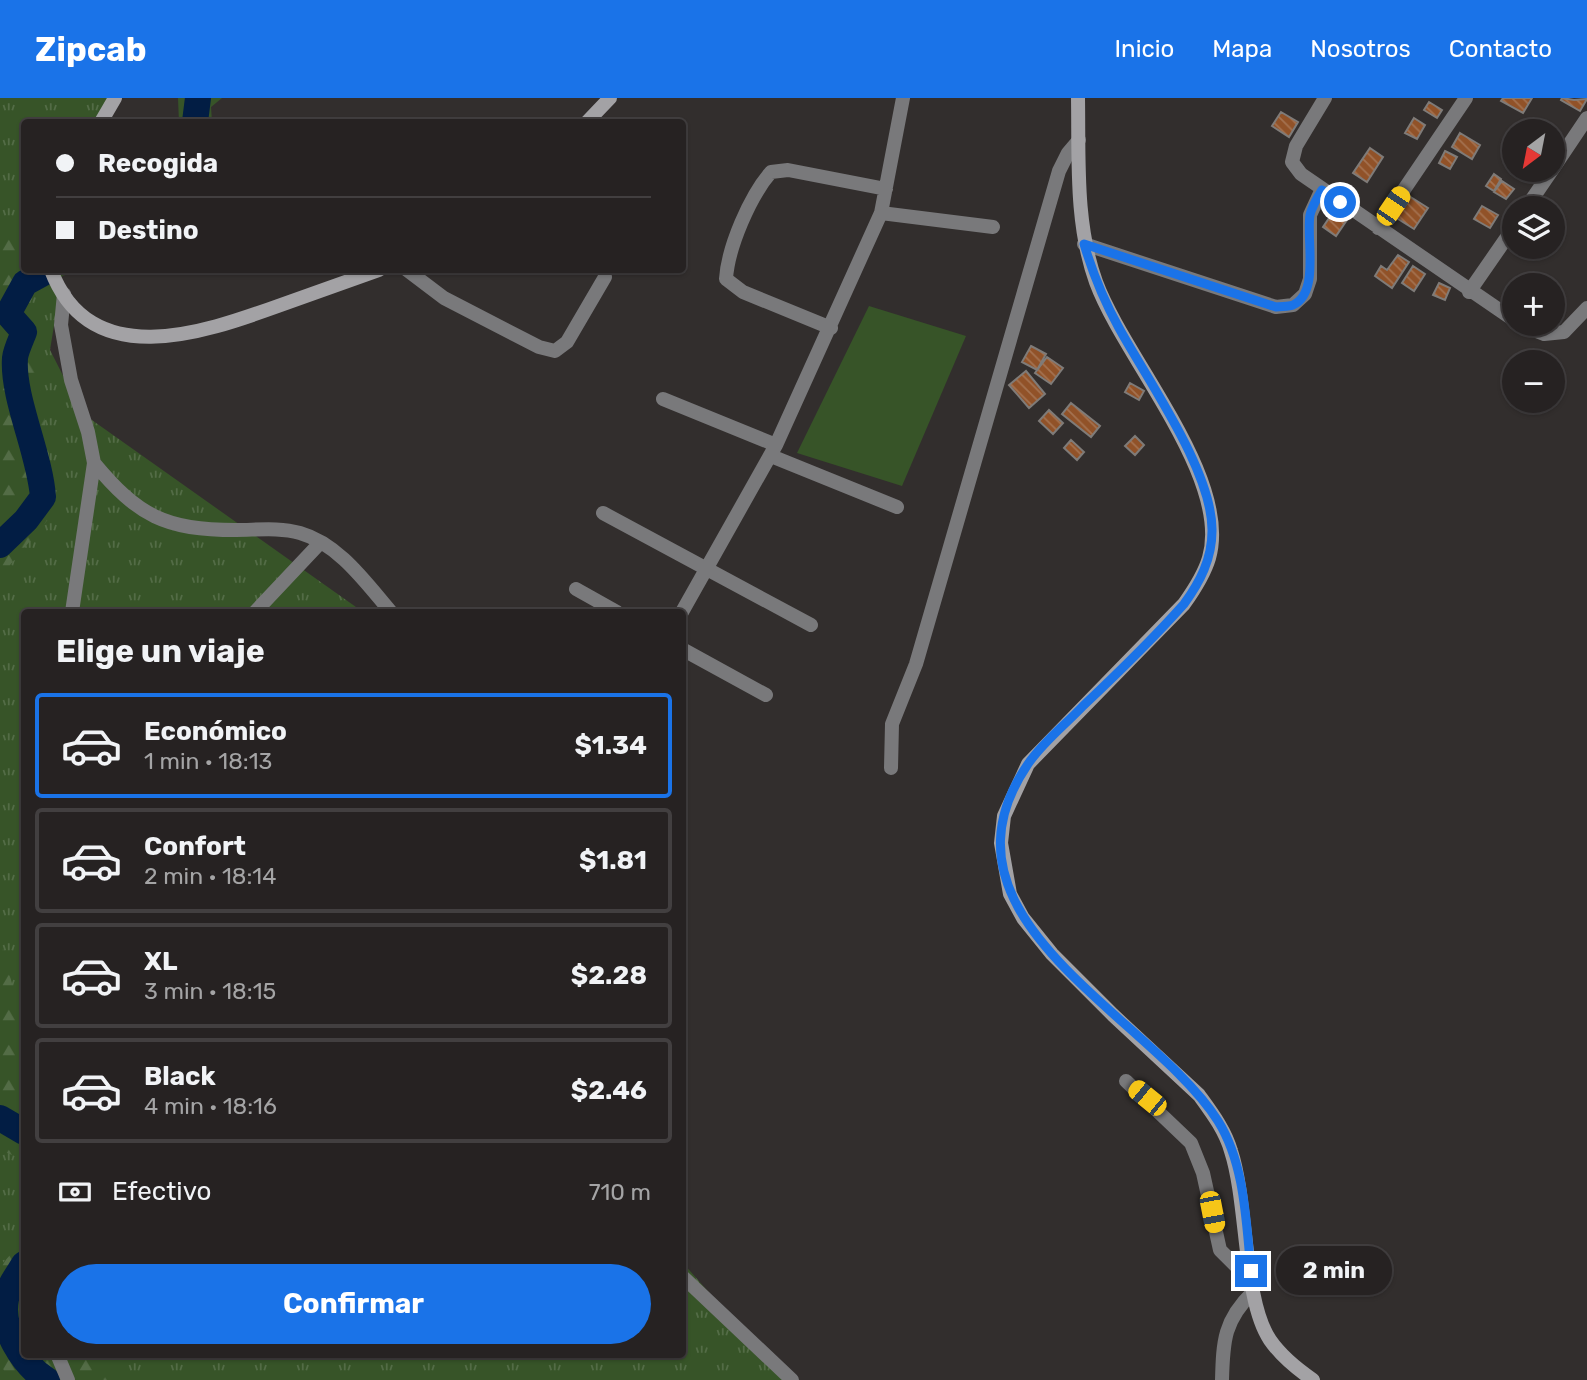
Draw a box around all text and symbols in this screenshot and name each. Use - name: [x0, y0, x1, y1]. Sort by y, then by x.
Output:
- text: Zipcab: [35, 30, 146, 69]
- text: Inicio: [1115, 35, 1174, 63]
- text: Mapa: [1212, 35, 1272, 63]
- text: Nosotros: [1310, 35, 1411, 63]
- text: Contacto: [1449, 35, 1552, 63]
- north arrow: [1502, 119, 1564, 182]
- map controls: [1502, 119, 1565, 413]
- text: Recogida: [98, 148, 218, 179]
- car: [1373, 183, 1414, 229]
- route start: [1324, 186, 1356, 218]
- button: layers: [1502, 196, 1565, 259]
- text: Destino: [98, 215, 199, 246]
- button: +: [1502, 273, 1565, 336]
- button: −: [1502, 350, 1565, 413]
- text: Elige un viaje: [56, 632, 265, 670]
- icon: car: [60, 714, 123, 777]
- text: Económico: [144, 716, 287, 747]
- text: $1.34: [574, 730, 647, 761]
- text: 1 min · 18:13: [144, 747, 272, 775]
- icon: car: [60, 829, 123, 892]
- text: Confort: [144, 831, 246, 862]
- text: $1.81: [579, 845, 647, 876]
- text: 2 min · 18:14: [144, 862, 276, 890]
- icon: car: [60, 944, 123, 1007]
- text: XL: [144, 946, 177, 977]
- text: $2.28: [571, 960, 647, 991]
- text: 3 min · 18:15: [144, 977, 276, 1005]
- icon: car: [60, 1059, 123, 1122]
- text: Black: [144, 1061, 216, 1092]
- text: $2.46: [571, 1075, 647, 1106]
- car: [1125, 1077, 1170, 1119]
- text: 4 min · 18:16: [144, 1092, 277, 1120]
- icon: cash: [56, 1173, 94, 1211]
- text: Efectivo: [112, 1176, 211, 1207]
- text: 710 m: [589, 1178, 651, 1206]
- car: [1198, 1189, 1227, 1235]
- callout: 2 min: [1276, 1246, 1391, 1296]
- route end: [1235, 1255, 1267, 1287]
- text: 2 min: [1303, 1256, 1365, 1284]
- button: Confirmar: [56, 1264, 651, 1344]

